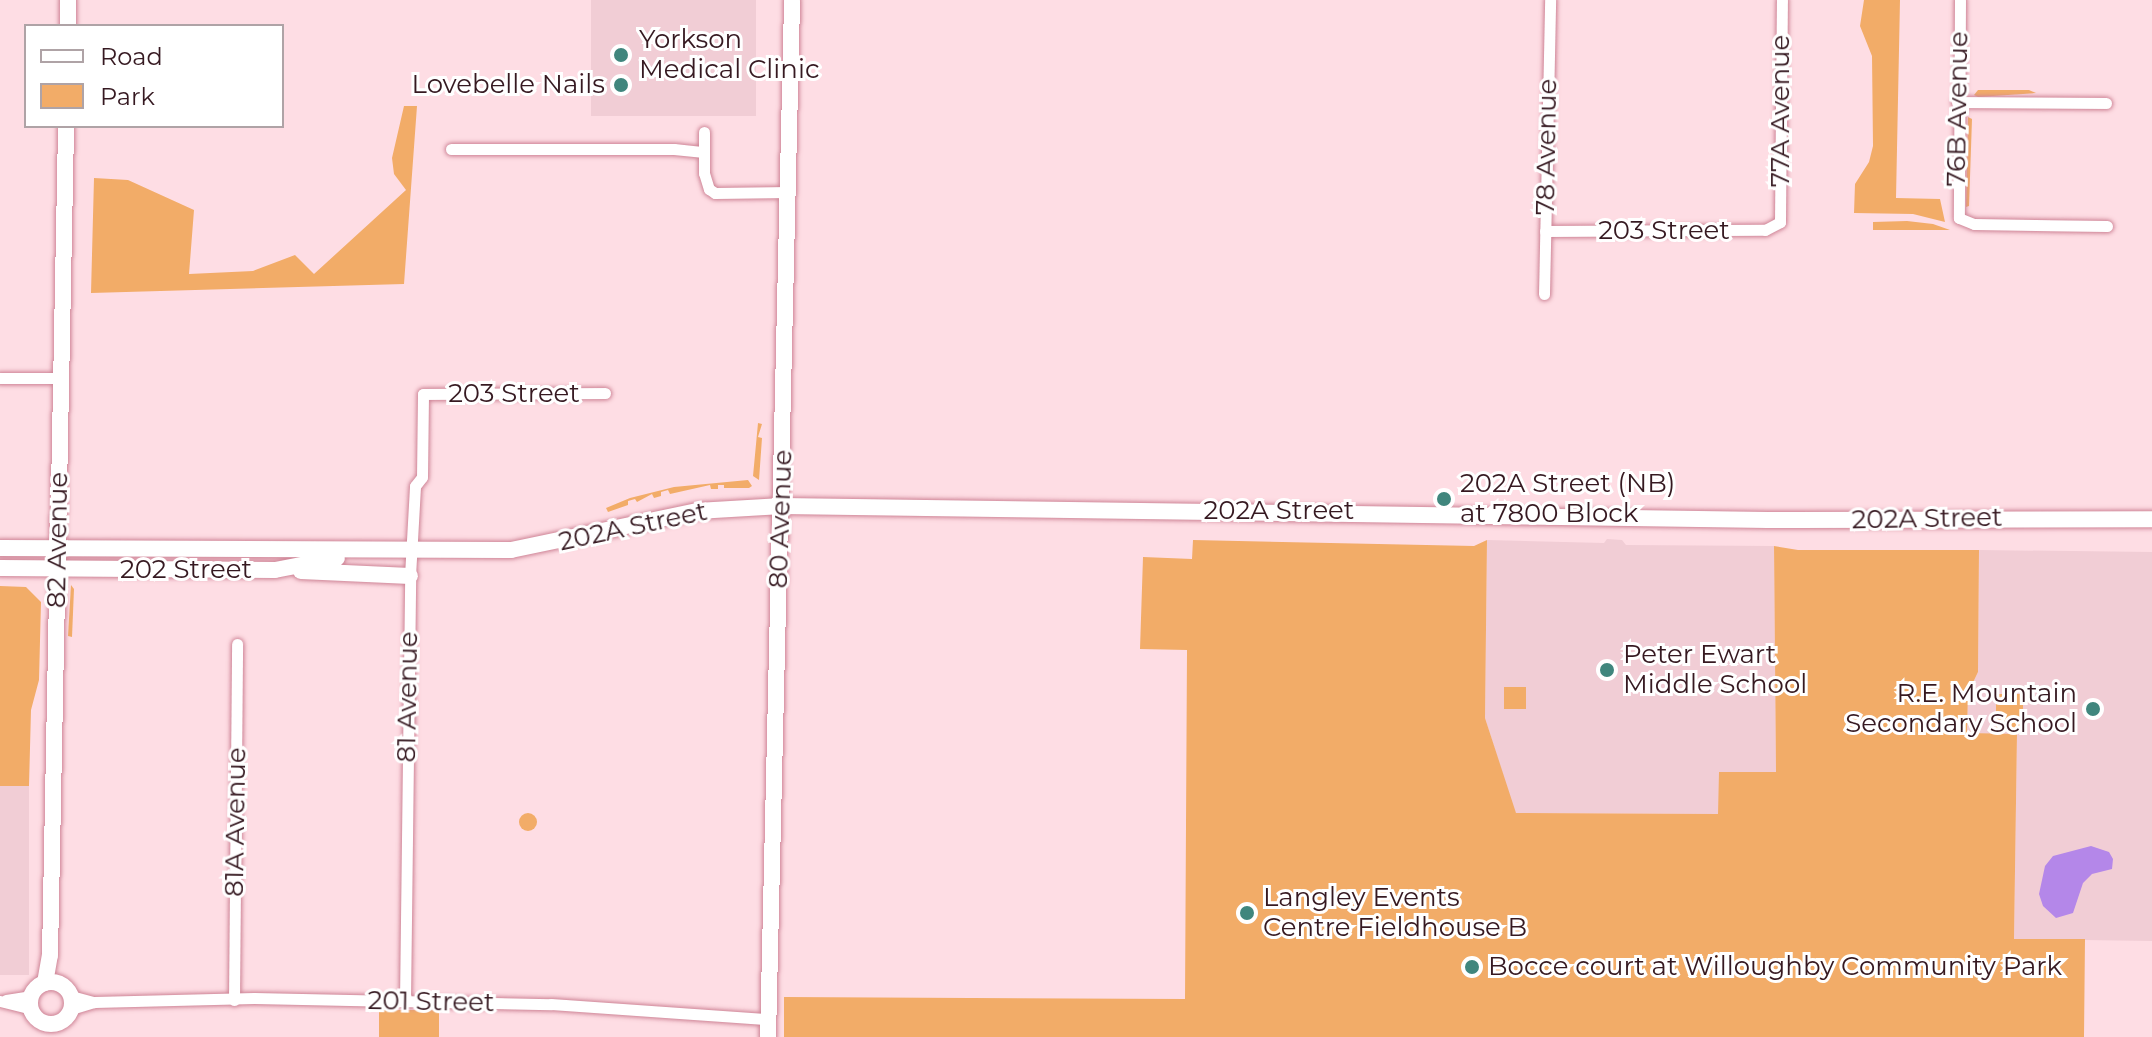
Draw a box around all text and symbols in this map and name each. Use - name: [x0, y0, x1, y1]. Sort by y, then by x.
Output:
- legend: [24, 24, 284, 128]
- place label: Yorkson Medical Clinic: [639, 24, 820, 86]
- street label: 76B Avenue: [1941, 31, 1975, 187]
- street label: 77A Avenue: [1765, 35, 1797, 187]
- text: Road: [100, 42, 163, 71]
- marker: Yorkson Medical Clinic: [610, 44, 632, 66]
- place label: Lovebelle Nails: [412, 69, 605, 101]
- marker: Lovebelle Nails: [612, 76, 630, 94]
- street label: 78 Avenue: [1530, 79, 1564, 215]
- text: Park: [100, 82, 155, 111]
- street label: 203 Street: [1598, 215, 1730, 247]
- street label: 203 Street: [448, 378, 580, 410]
- street label: 80 Avenue: [763, 449, 799, 589]
- place label: 202A Street (NB) at 7800 Block: [1460, 468, 1675, 530]
- street label: 82 Avenue: [41, 472, 75, 608]
- marker: 202A Street (NB) at 7800 Block: [1435, 490, 1453, 508]
- street label: 202A Street: [1204, 495, 1354, 527]
- street label: 202A Street: [556, 496, 710, 558]
- street label: 202A Street: [1851, 502, 2003, 536]
- street label: 202 Street: [120, 554, 252, 586]
- street label: 81 Avenue: [391, 631, 425, 763]
- place label: Peter Ewart Middle School: [1623, 639, 1807, 700]
- marker: Peter Ewart Middle School: [1598, 661, 1616, 679]
- place label: R.E. Mountain Secondary School: [1845, 678, 2077, 740]
- marker: R.E. Mountain Secondary School: [2084, 700, 2102, 718]
- street label: 81A Avenue: [219, 747, 253, 897]
- place label: Langley Events Centre Fieldhouse B: [1263, 882, 1527, 944]
- marker: Langley Events Centre Fieldhouse B: [1238, 904, 1256, 922]
- place label: Bocce court at Willoughby Community Park: [1488, 951, 2062, 983]
- marker: Bocce court at Willoughby Community Park: [1463, 958, 1481, 976]
- street label: 201 Street: [367, 985, 495, 1019]

